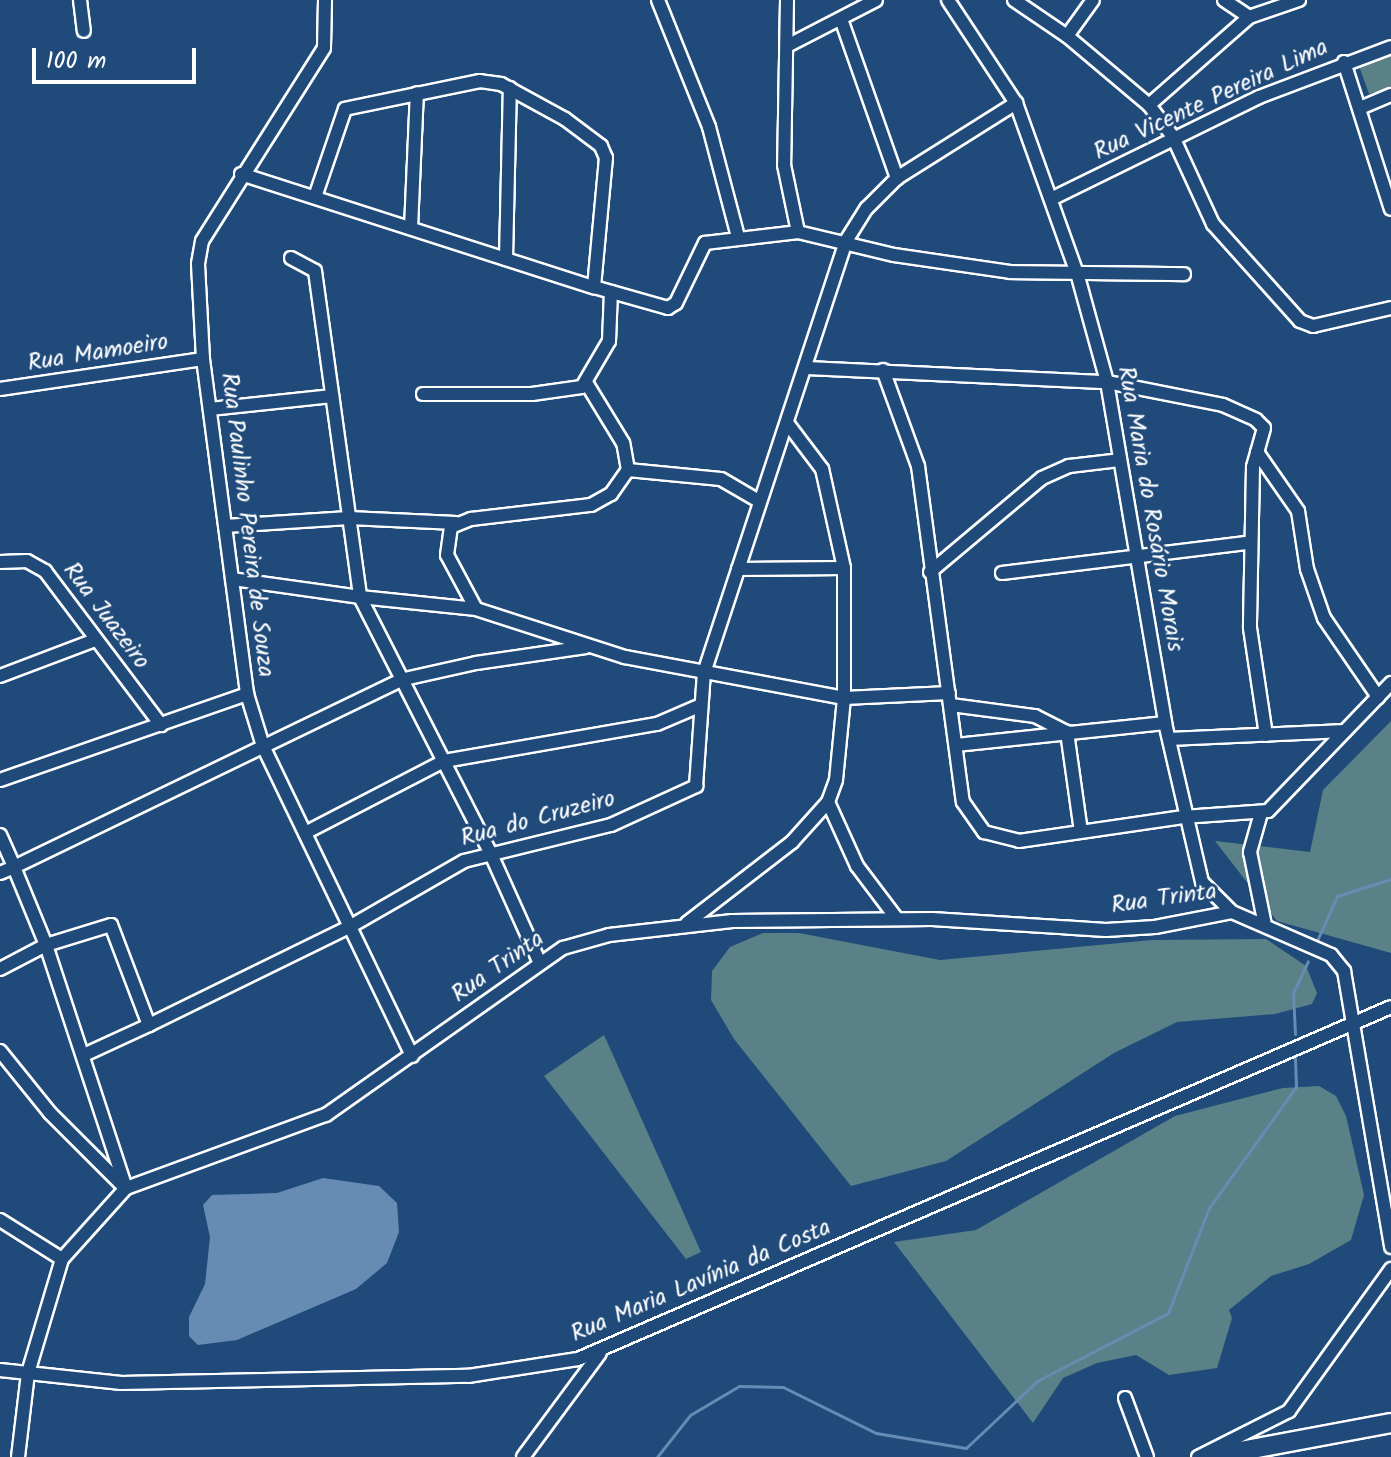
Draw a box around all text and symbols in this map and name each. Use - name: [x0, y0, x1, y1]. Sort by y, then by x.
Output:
- scale bar: [36, 32, 200, 82]
- street label: Rua Vicente Pereira Lima: [1089, 33, 1333, 167]
- text: 100 m: [46, 42, 106, 81]
- street label: Rua Mamoeiro: [26, 328, 170, 378]
- street label: Rua Maria do Rosário Morais: [1111, 364, 1189, 654]
- street label: Rua Paulinho Pereira de Souza: [214, 371, 280, 679]
- street label: Rua Juazeiro: [56, 557, 156, 675]
- street label: Rua do Cruzeiro: [458, 785, 618, 853]
- street label: Rua Trinta: [1109, 877, 1219, 921]
- street label: Rua Trinta: [446, 925, 550, 1009]
- street label: Rua Maria Lavínia da Costa: [567, 1213, 835, 1349]

